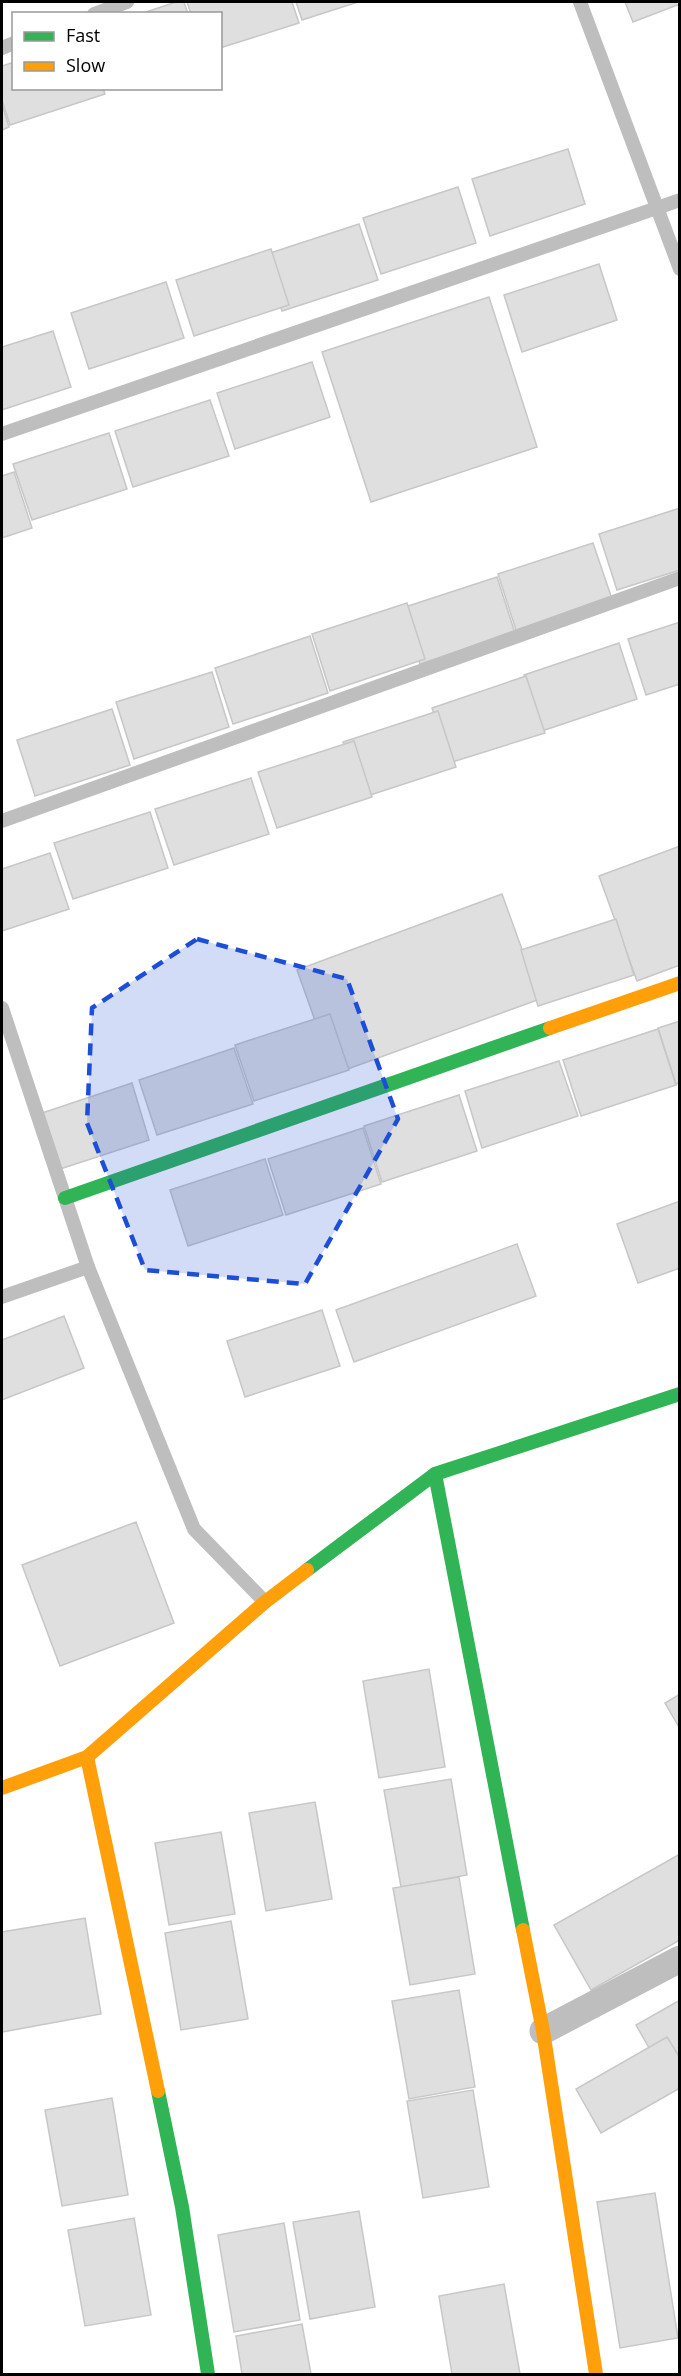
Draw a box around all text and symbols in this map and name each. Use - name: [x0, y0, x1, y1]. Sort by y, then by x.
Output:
- legend: [12, 12, 222, 90]
- text: Fast: [66, 23, 100, 47]
- text: Slow: [66, 53, 105, 77]

